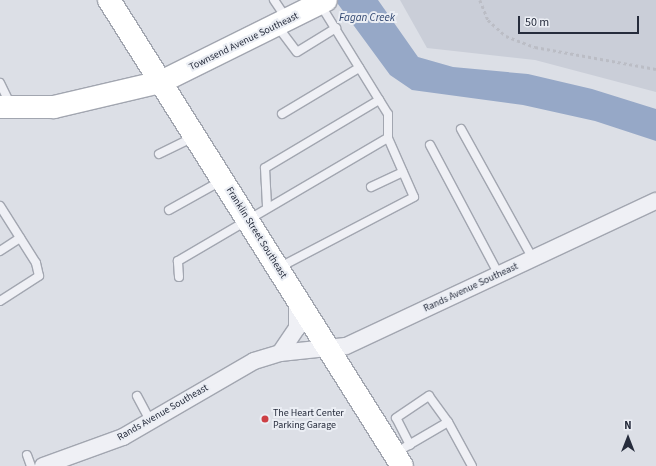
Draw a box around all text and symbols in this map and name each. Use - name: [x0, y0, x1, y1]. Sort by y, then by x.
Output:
- scale bar: [520, 8, 641, 34]
- street label: Townsend Avenue Southeast: [187, 10, 301, 74]
- water label: Fagan Creek: [339, 11, 395, 25]
- text: 50 m: [525, 14, 549, 31]
- street label: Franklin Street Southeast: [223, 185, 289, 281]
- street label: Rands Avenue Southeast: [422, 261, 520, 315]
- street label: Rands Avenue Southeast: [115, 382, 211, 444]
- place label: The Heart Center Parking Garage: [273, 407, 344, 430]
- marker: The Heart Center Parking Garage: [260, 414, 270, 424]
- north arrow: [608, 418, 648, 458]
- text: N: [624, 418, 632, 433]

